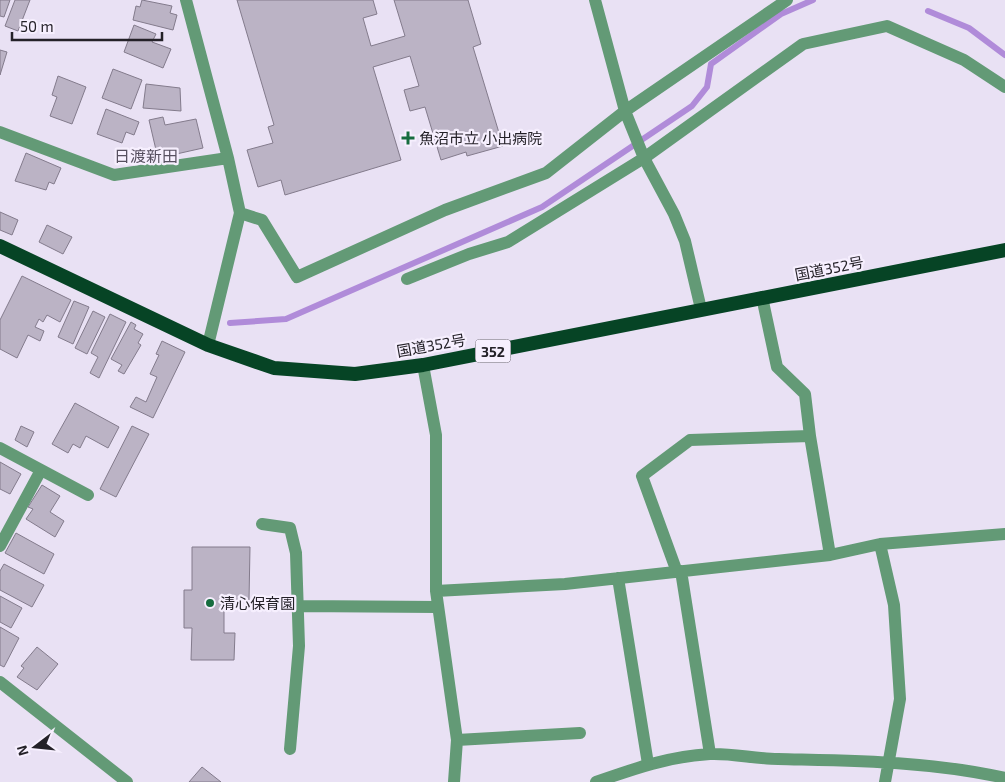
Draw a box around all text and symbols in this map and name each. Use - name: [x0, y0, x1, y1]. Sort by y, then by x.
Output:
- scale bar: [12, 10, 162, 42]
- text: 50 m: [20, 17, 54, 35]
- place label: 魚沼市立 小出病院: [419, 129, 542, 147]
- marker: 魚沼市立 小出病院: [401, 131, 415, 145]
- district label: 日渡新田: [114, 146, 178, 165]
- street label: 国道352号: [793, 253, 865, 283]
- street label: 国道352号: [395, 330, 467, 360]
- road number: 352: [476, 340, 510, 362]
- place label: 清心保育園: [220, 594, 295, 612]
- marker: 清心保育園: [204, 597, 216, 609]
- north arrow: [10, 722, 60, 772]
- text: N: [12, 744, 32, 758]

